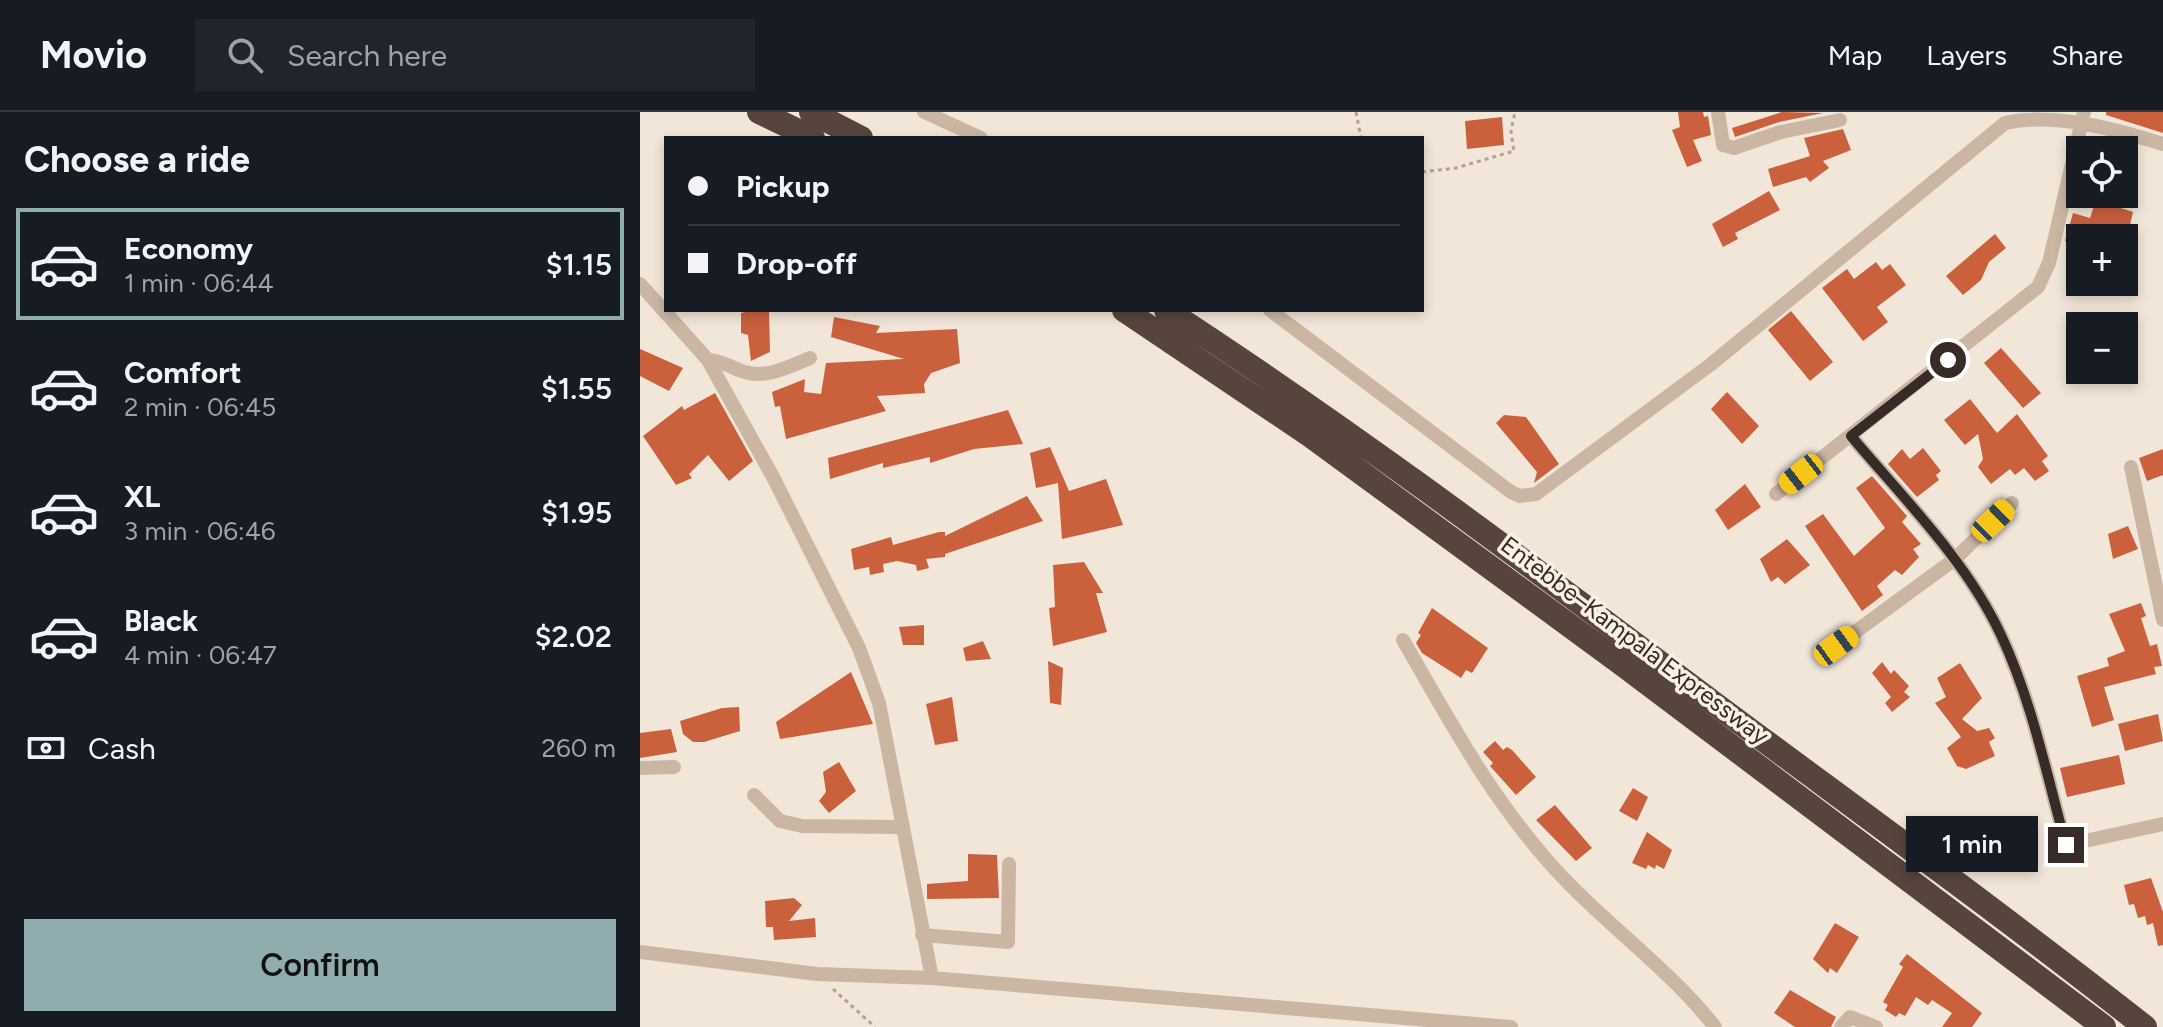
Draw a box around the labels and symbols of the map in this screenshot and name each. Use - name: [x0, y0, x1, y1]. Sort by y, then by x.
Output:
- route start: [1930, 342, 1966, 378]
- car: [1775, 450, 1827, 498]
- car: [1967, 496, 2019, 546]
- street label: Entebbe–Kampala Expressway: [1495, 530, 1775, 750]
- car: [1810, 622, 1862, 670]
- callout: 1 min: [1906, 817, 2038, 873]
- route end: [2048, 827, 2084, 863]

